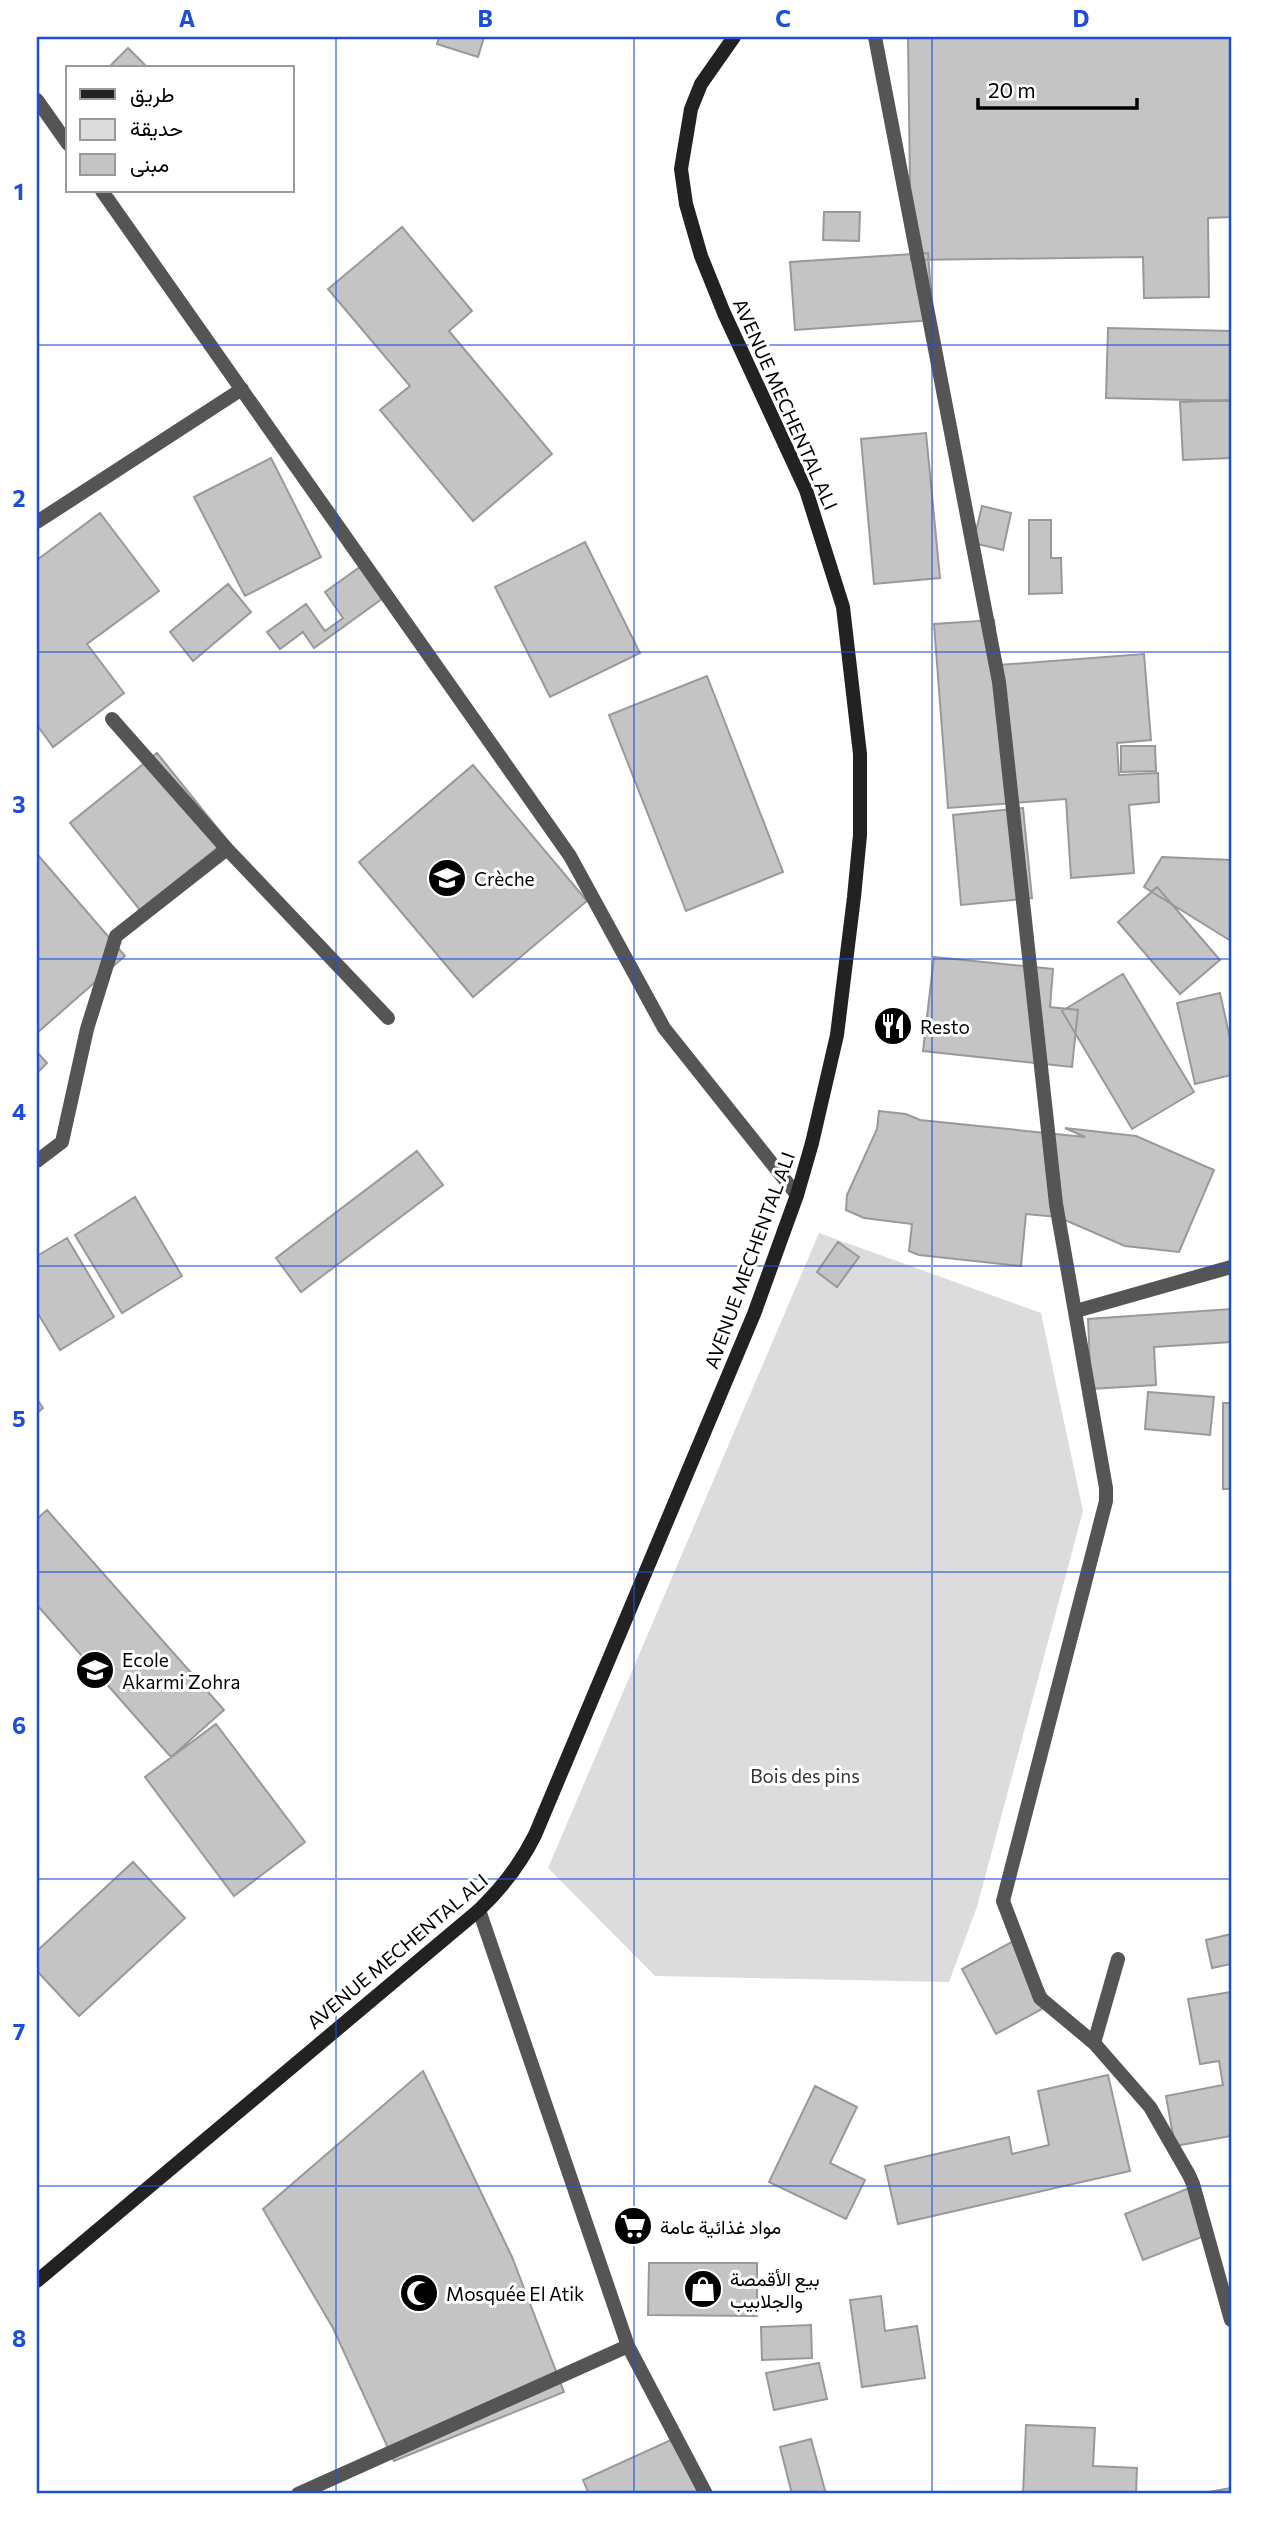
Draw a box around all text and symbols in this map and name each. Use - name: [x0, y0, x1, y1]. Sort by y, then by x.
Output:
- text: A: [179, 4, 196, 32]
- text: B: [477, 4, 493, 32]
- text: C: [775, 4, 791, 32]
- text: D: [1073, 4, 1090, 32]
- legend: [66, 66, 294, 192]
- scale bar: [978, 66, 1137, 110]
- text: 20 m: [988, 77, 1036, 102]
- text: طريق: [130, 81, 175, 108]
- text: حديقة: [130, 115, 183, 141]
- text: مبنى: [130, 151, 169, 177]
- text: 1: [14, 177, 24, 205]
- street label: AVENUE MECHENTAL ALI: [729, 295, 843, 513]
- text: 2: [12, 484, 26, 512]
- text: 3: [12, 790, 26, 818]
- school or university icon: Crèche: [426, 857, 468, 899]
- place label: Crèche: [474, 867, 535, 890]
- restaurant icon: Resto: [872, 1005, 914, 1047]
- place label: Resto: [920, 1015, 970, 1038]
- text: 4: [12, 1097, 26, 1125]
- street label: AVENUE MECHENTAL ALI: [699, 1148, 799, 1372]
- text: 5: [12, 1404, 26, 1432]
- place label: Ecole Akarmi Zohra: [122, 1648, 240, 1693]
- school or university icon: Ecole Akarmi Zohra: [74, 1649, 116, 1691]
- text: 6: [12, 1711, 26, 1739]
- park label: Bois des pins: [750, 1764, 860, 1787]
- street label: AVENUE MECHENTAL ALI: [302, 1869, 492, 2033]
- text: 7: [13, 2017, 25, 2045]
- supermarket icon: مواد غذائية عامة: [612, 2205, 654, 2247]
- place label: مواد غذائية عامة: [660, 2215, 781, 2239]
- place label: بيع الأقمصة والجلابيب: [730, 2267, 820, 2313]
- shop icon: بيع الأقمصة والجلابيب: [682, 2268, 724, 2310]
- mosque icon: Mosquée El Atik: [398, 2272, 440, 2314]
- place label: Mosquée El Atik: [446, 2282, 584, 2305]
- text: 8: [12, 2324, 26, 2352]

